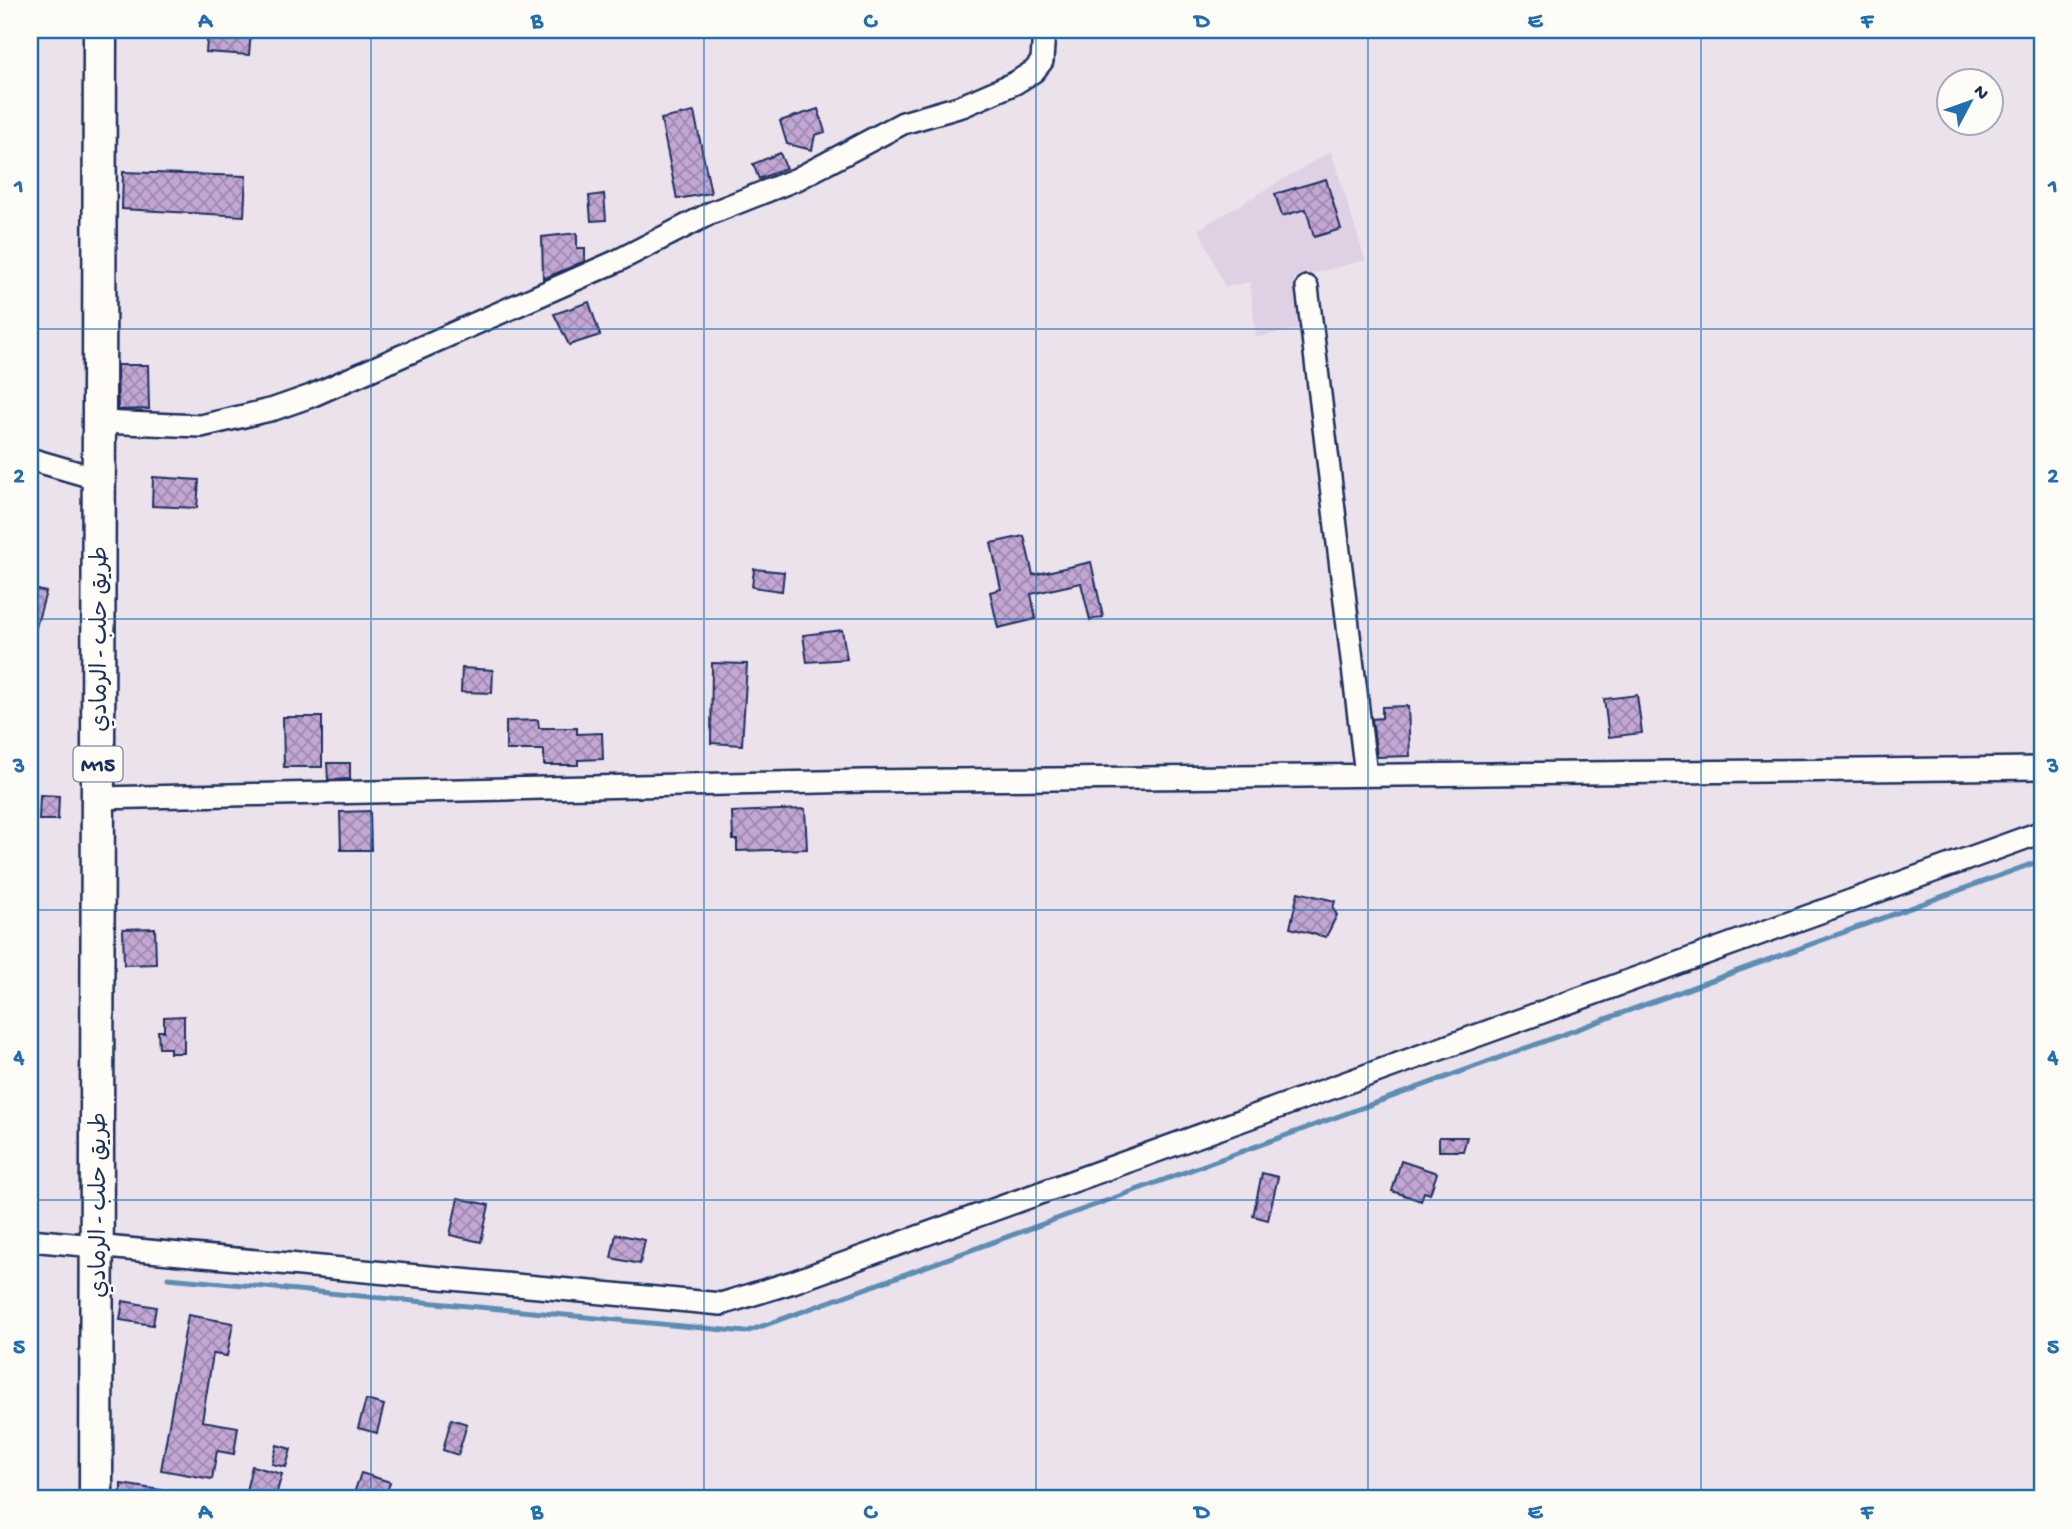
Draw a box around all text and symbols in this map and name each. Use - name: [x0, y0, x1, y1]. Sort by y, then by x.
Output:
- text: A: [197, 9, 213, 36]
- text: B: [530, 9, 544, 36]
- text: C: [864, 9, 879, 36]
- text: D: [1193, 9, 1211, 36]
- text: E: [1528, 9, 1544, 36]
- text: F: [1860, 9, 1875, 36]
- north arrow: [1936, 66, 2006, 136]
- text: N: [1967, 81, 1993, 105]
- text: 1: [13, 174, 24, 201]
- text: 1: [2047, 174, 2058, 201]
- text: 2: [13, 464, 25, 491]
- text: 2: [2047, 464, 2059, 491]
- street label: طريق حلب - الرمادي: [88, 546, 115, 732]
- road number: M15: [74, 746, 122, 782]
- text: 3: [12, 754, 25, 781]
- text: 3: [2046, 754, 2059, 781]
- text: 4: [13, 1045, 25, 1072]
- text: 4: [2047, 1045, 2059, 1072]
- street label: طريق حلب - الرمادي: [87, 1112, 114, 1298]
- text: 5: [13, 1335, 25, 1362]
- text: 5: [2047, 1335, 2059, 1362]
- text: A: [197, 1500, 213, 1527]
- text: B: [530, 1500, 544, 1527]
- text: C: [864, 1500, 879, 1527]
- text: D: [1193, 1500, 1211, 1527]
- text: E: [1528, 1500, 1544, 1527]
- text: F: [1860, 1500, 1875, 1527]

